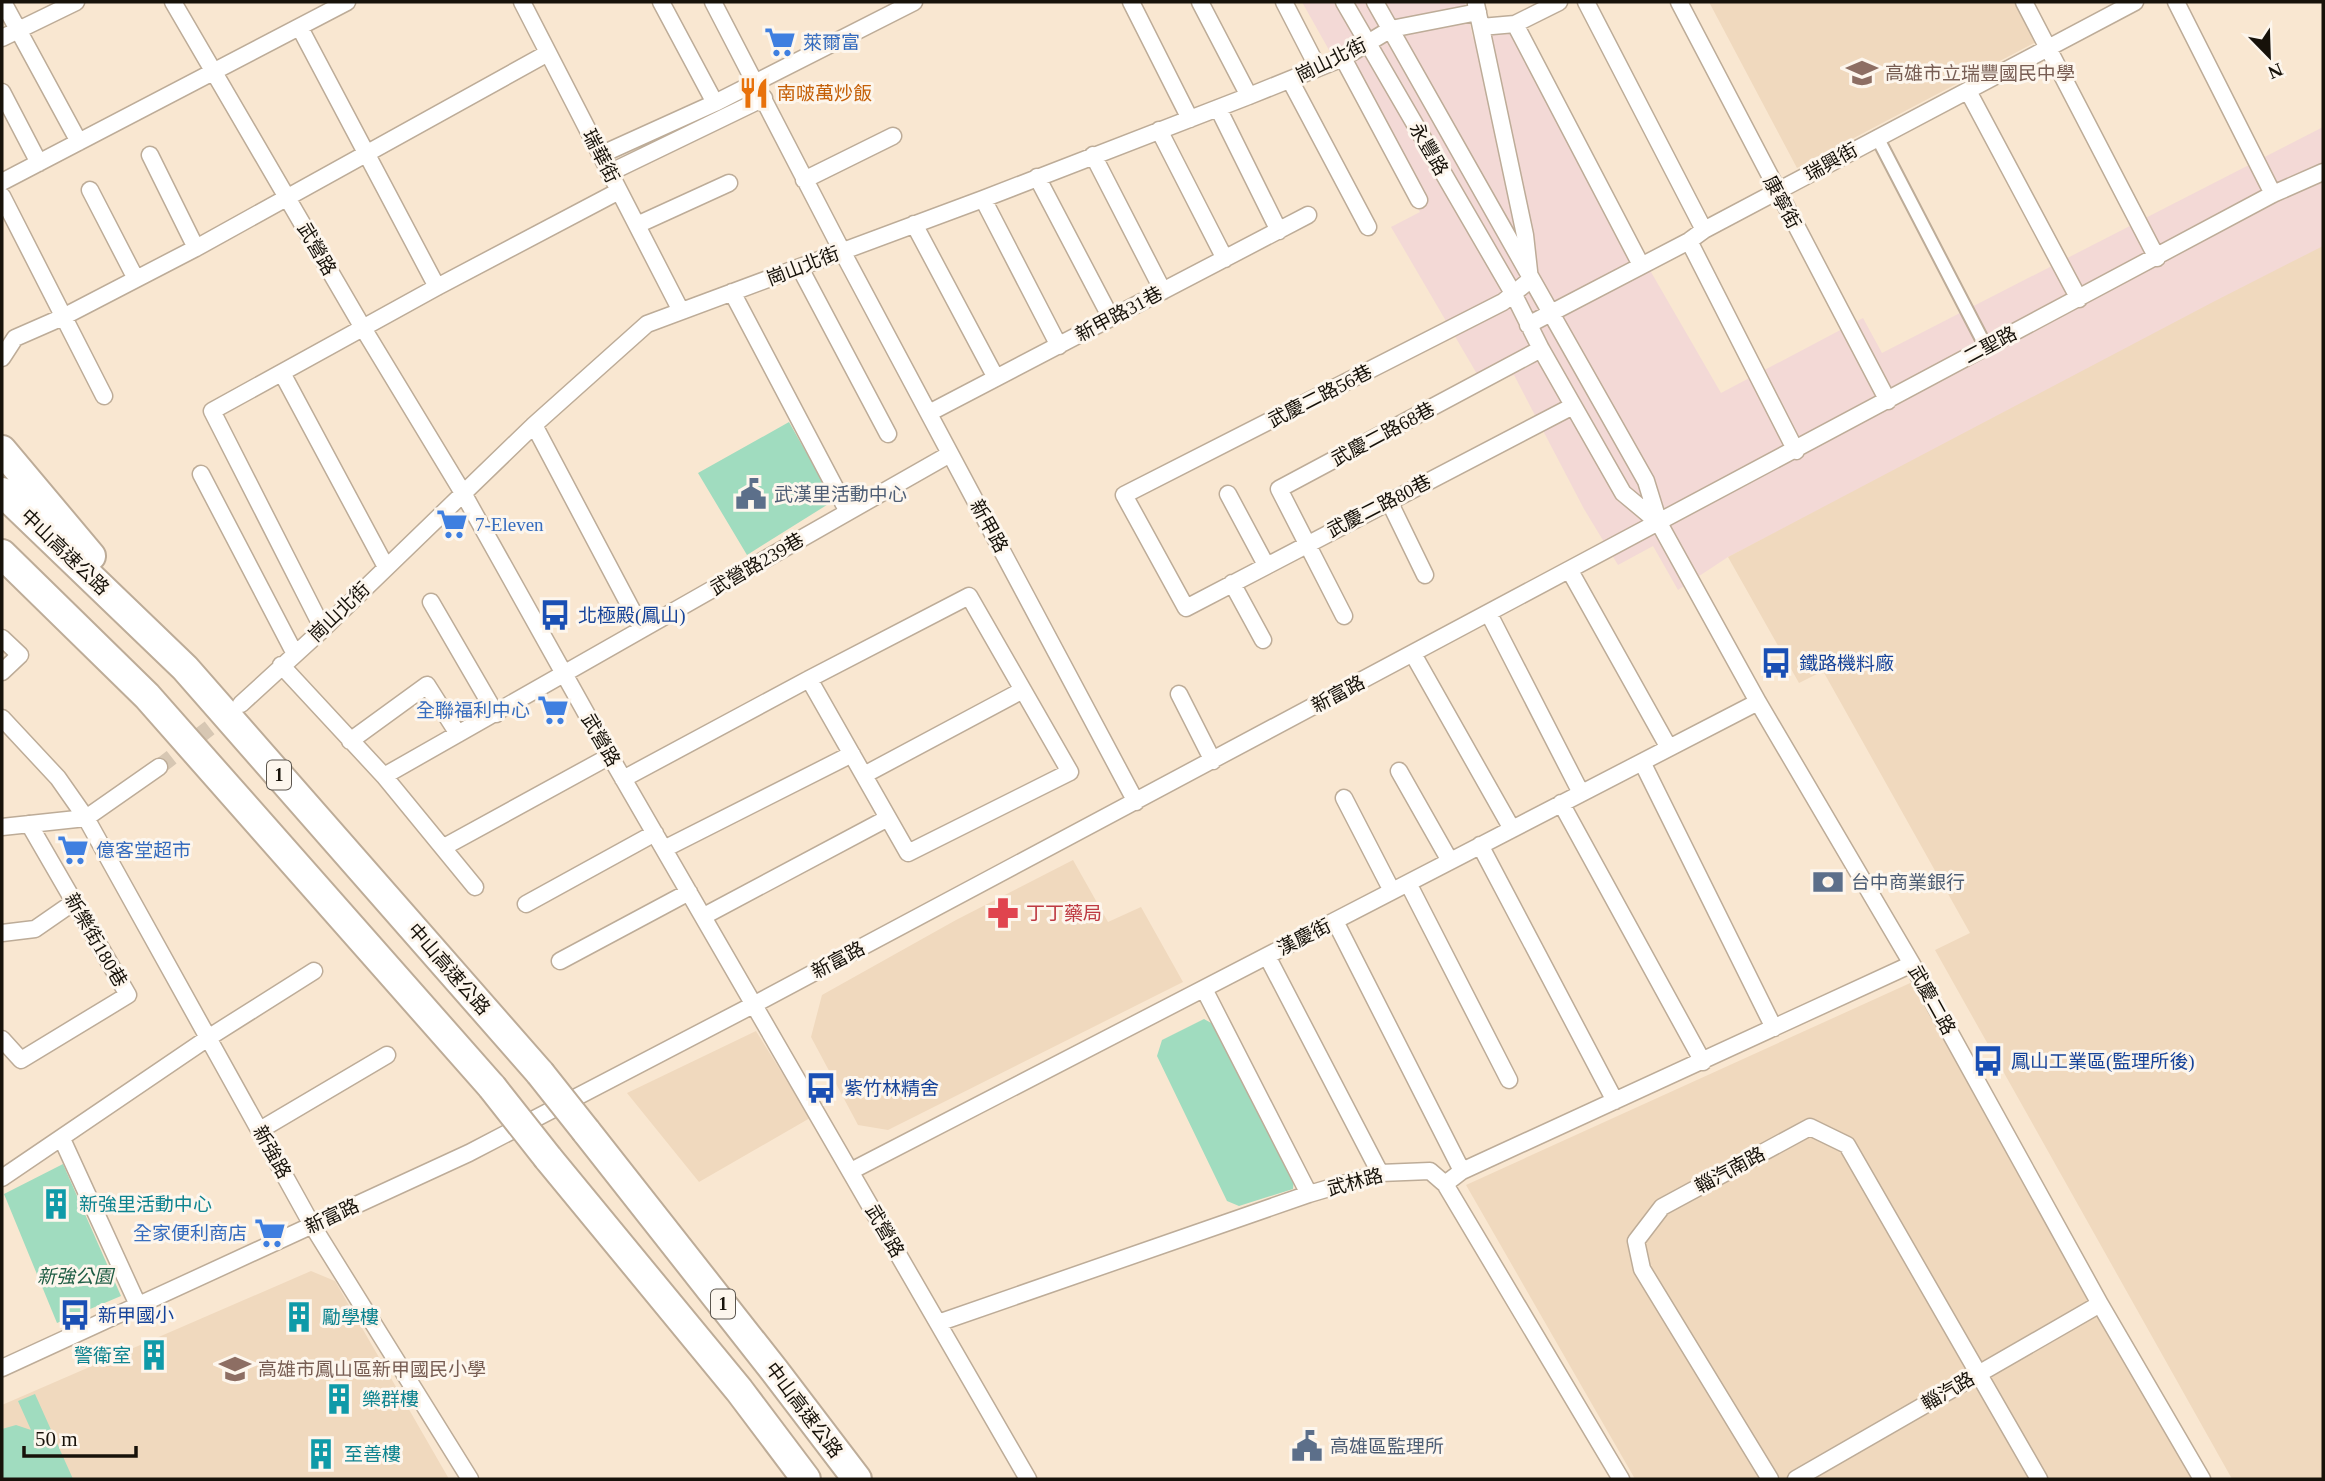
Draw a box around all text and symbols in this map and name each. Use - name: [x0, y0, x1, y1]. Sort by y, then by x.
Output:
- north arrow: [2234, 21, 2304, 91]
- supermarket icon: 萊爾富: [763, 25, 797, 59]
- place label: 萊爾富: [803, 32, 860, 53]
- street label: 崗山北街: [1292, 34, 1370, 86]
- school or university icon: 高雄市立瑞豐國民中學: [1845, 56, 1879, 90]
- text: N: [2265, 59, 2286, 84]
- place label: 高雄市立瑞豐國民中學: [1885, 63, 2075, 84]
- restaurant icon: 南啵萬炒飯: [737, 76, 771, 110]
- place label: 南啵萬炒飯: [777, 83, 872, 104]
- street label: 永豐路: [1406, 119, 1452, 179]
- street label: 瑞華街: [579, 126, 623, 186]
- street label: 瑞興街: [1801, 139, 1861, 185]
- street label: 康寧街: [1759, 172, 1805, 232]
- street label: 武營路: [294, 219, 340, 279]
- street label: 崗山北街: [764, 243, 842, 289]
- street label: 新甲路31巷: [1072, 282, 1166, 346]
- street label: 二聖路: [1960, 322, 2020, 368]
- street label: 武慶二路56巷: [1264, 361, 1376, 431]
- street label: 武慶二路68巷: [1328, 398, 1438, 470]
- street label: 武慶二路80巷: [1323, 471, 1435, 541]
- public building icon: 武漢里活動中心: [734, 477, 768, 511]
- place label: 武漢里活動中心: [774, 484, 907, 505]
- street label: 新甲路: [966, 496, 1012, 556]
- street label: 中山高速公路: [17, 505, 113, 599]
- supermarket icon: 7-Eleven: [435, 507, 469, 541]
- place label: 7-Eleven: [475, 514, 544, 535]
- street label: 武營路239巷: [706, 529, 808, 599]
- street label: 崗山北街: [304, 578, 374, 646]
- bus stop icon: 北極殿(鳳山): [538, 598, 572, 632]
- place label: 北極殿(鳳山): [578, 605, 686, 627]
- bus stop icon: 鐵路機料廠: [1759, 646, 1793, 680]
- place label: 鐵路機料廠: [1799, 653, 1894, 674]
- street label: 新富路: [1308, 671, 1368, 717]
- supermarket icon: 全聯福利中心: [536, 693, 570, 727]
- place label: 全聯福利中心: [416, 700, 530, 721]
- street label: 武營路: [578, 710, 624, 770]
- road number: 1: [267, 760, 291, 790]
- supermarket icon: 億客堂超市: [56, 833, 90, 867]
- place label: 億客堂超市: [96, 840, 191, 861]
- bank icon: 台中商業銀行: [1811, 865, 1845, 899]
- place label: 台中商業銀行: [1851, 872, 1965, 893]
- street label: 新樂街180巷: [61, 889, 131, 991]
- pharmacy icon: 丁丁藥局: [986, 896, 1020, 930]
- place label: 丁丁藥局: [1026, 903, 1102, 924]
- street label: 漢慶街: [1274, 915, 1334, 959]
- street label: 中山高速公路: [404, 919, 494, 1019]
- street label: 新富路: [808, 937, 868, 983]
- street label: 武慶二路: [1904, 962, 1960, 1038]
- bus stop icon: 鳳山工業區(監理所後): [1971, 1044, 2005, 1078]
- place label: 鳳山工業區(監理所後): [2011, 1051, 2195, 1073]
- bus stop icon: 紫竹林精舍: [804, 1071, 838, 1105]
- place label: 紫竹林精舍: [844, 1078, 939, 1099]
- street label: 新強路: [249, 1122, 295, 1182]
- street label: 輜汽南路: [1692, 1143, 1768, 1197]
- street label: 武林路: [1325, 1164, 1385, 1200]
- building icon: 新強里活動中心: [39, 1187, 73, 1221]
- place label: 新強里活動中心: [79, 1194, 212, 1215]
- street label: 新富路: [302, 1194, 362, 1238]
- street label: 武營路: [862, 1201, 908, 1261]
- supermarket icon: 全家便利商店: [253, 1216, 287, 1250]
- place label: 全家便利商店: [133, 1223, 247, 1244]
- park label: 新強公園: [37, 1266, 116, 1287]
- road number: 1: [711, 1289, 735, 1318]
- bus stop icon: 新甲國小: [58, 1298, 92, 1332]
- building icon: 勵學樓: [282, 1300, 316, 1334]
- place label: 新甲國小: [98, 1305, 174, 1326]
- place label: 勵學樓: [322, 1307, 379, 1328]
- building icon: 警衛室: [137, 1338, 171, 1372]
- place label: 警衛室: [74, 1345, 131, 1366]
- school or university icon: 高雄市鳳山區新甲國民小學: [218, 1352, 252, 1386]
- street label: 中山高速公路: [761, 1358, 847, 1462]
- place label: 高雄市鳳山區新甲國民小學: [258, 1359, 486, 1380]
- street label: 輜汽路: [1918, 1368, 1978, 1414]
- building icon: 樂群樓: [322, 1382, 356, 1416]
- place label: 樂群樓: [362, 1389, 419, 1410]
- scale bar: [24, 1414, 136, 1458]
- text: 50 m: [35, 1427, 78, 1451]
- public building icon: 高雄區監理所: [1290, 1429, 1324, 1463]
- place label: 高雄區監理所: [1330, 1436, 1444, 1457]
- building icon: 至善樓: [304, 1437, 338, 1471]
- place label: 至善樓: [344, 1444, 401, 1465]

